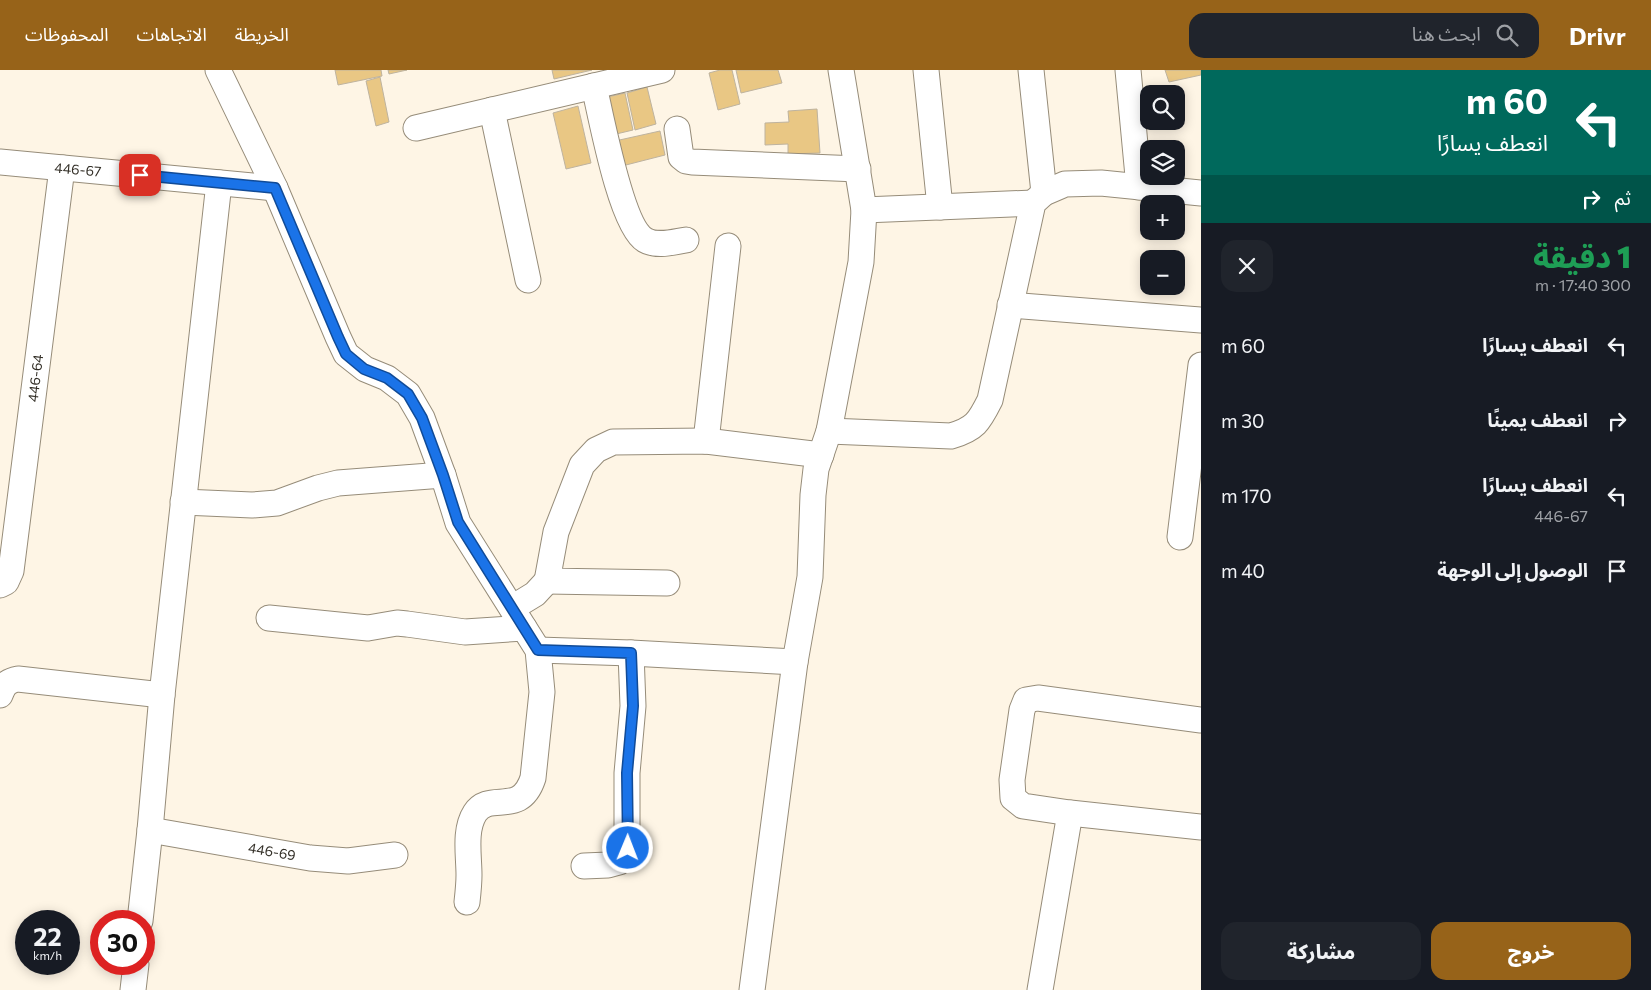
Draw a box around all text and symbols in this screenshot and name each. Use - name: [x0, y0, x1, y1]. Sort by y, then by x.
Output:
- search box: [1189, 13, 1539, 58]
- icon: search: [1493, 21, 1521, 49]
- text: Drivr: [1569, 21, 1626, 50]
- text: ابحث هنا: [1412, 22, 1481, 45]
- text: المحفوظات: [25, 23, 109, 45]
- text: الاتجاهات: [137, 23, 207, 45]
- text: الخريطة: [235, 23, 289, 45]
- text: 60 m: [1466, 78, 1548, 121]
- map controls: [1140, 85, 1185, 295]
- button: search: [1140, 85, 1185, 130]
- icon: left: [1566, 90, 1631, 155]
- text: انعطف يسارًا: [1437, 129, 1548, 156]
- button: layers: [1140, 140, 1185, 185]
- pin: [119, 154, 161, 196]
- street label: 446-67: [54, 158, 102, 180]
- icon: arrive: [126, 161, 154, 189]
- icon: right: [1577, 185, 1605, 213]
- text: ثم: [1615, 186, 1631, 209]
- button: +: [1140, 195, 1185, 240]
- text: 1 دقيقة: [1533, 237, 1631, 274]
- button: close: [1221, 240, 1273, 292]
- button: −: [1140, 250, 1185, 295]
- text: 300 m · 17:40: [1535, 275, 1631, 294]
- icon: left: [1603, 332, 1631, 360]
- text: انعطف يسارًا: [1482, 333, 1588, 356]
- text: 60 m: [1221, 334, 1265, 357]
- street label: 446-64: [24, 352, 46, 403]
- icon: right: [1603, 407, 1631, 435]
- text: انعطف يمينًا: [1487, 408, 1588, 431]
- text: 30 m: [1221, 409, 1264, 432]
- text: انعطف يسارًا: [1482, 473, 1588, 496]
- icon: left: [1603, 482, 1631, 510]
- text: 170 m: [1221, 484, 1272, 507]
- text: 446-67: [1534, 506, 1588, 525]
- icon: arrive: [1603, 557, 1631, 585]
- text: الوصول إلى الوجهة: [1437, 558, 1588, 581]
- text: 40 m: [1221, 559, 1265, 582]
- position arrow: [601, 821, 653, 873]
- street label: 446-69: [247, 838, 297, 864]
- speed limit sign: 30: [90, 910, 155, 975]
- text: 22: [33, 921, 62, 951]
- button: مشاركة: [1221, 922, 1421, 980]
- button: خروج: [1431, 922, 1631, 980]
- text: km/h: [33, 948, 62, 962]

